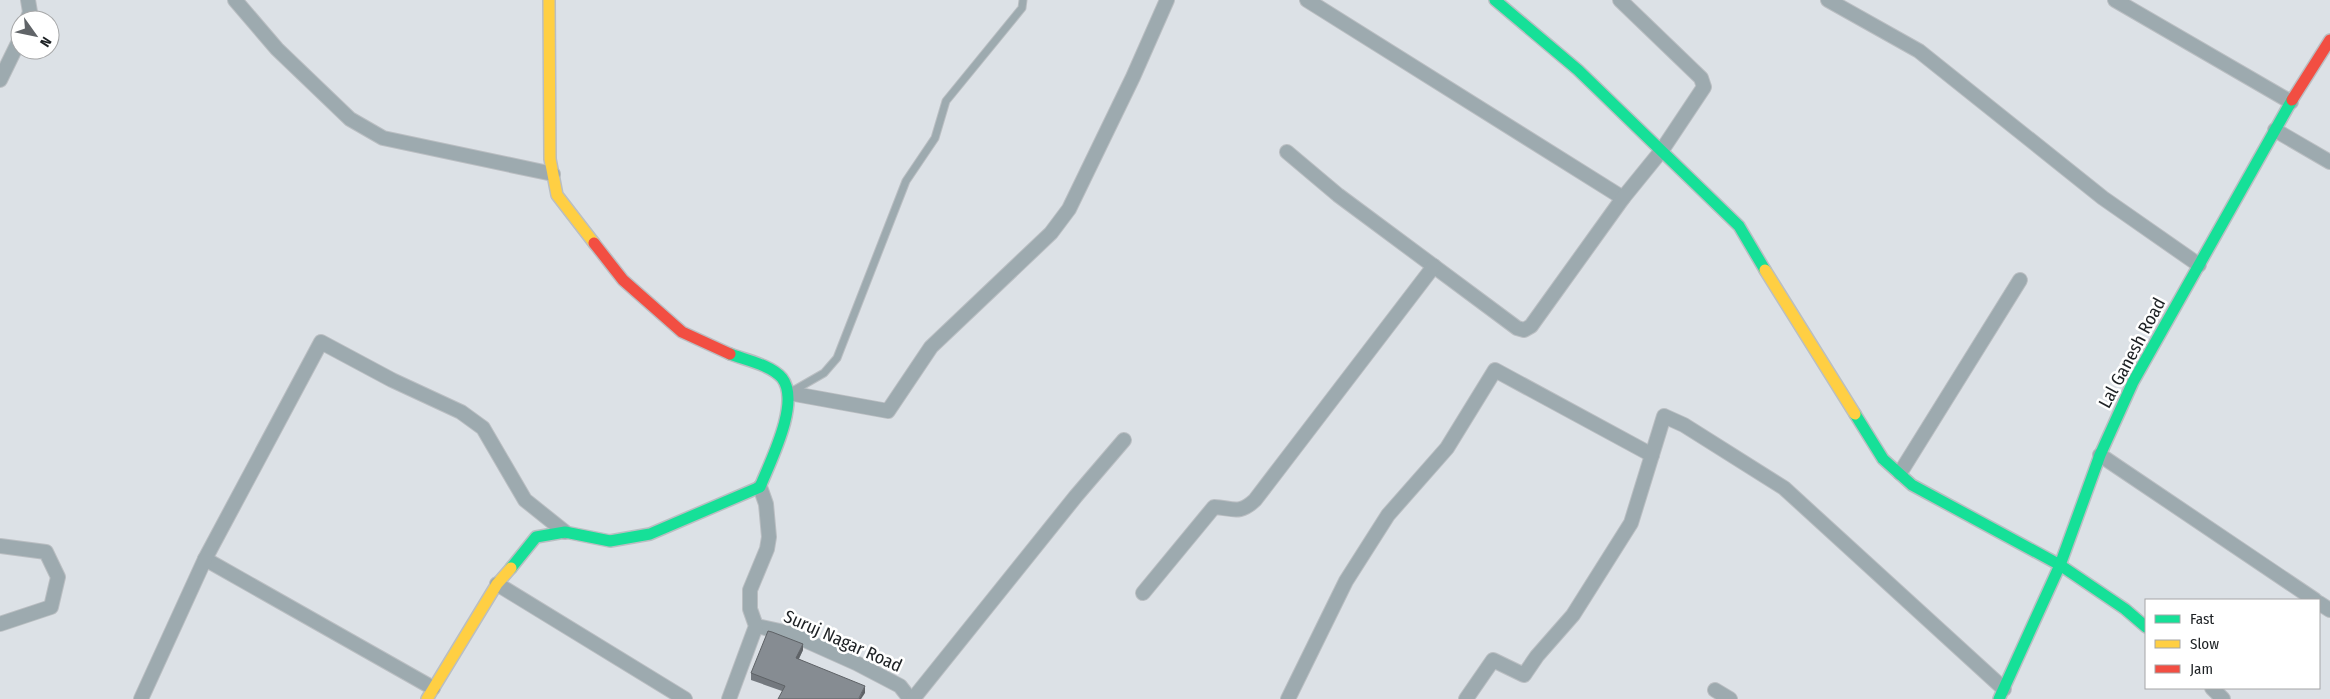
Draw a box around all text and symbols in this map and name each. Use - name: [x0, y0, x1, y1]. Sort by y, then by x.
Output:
- north arrow: [10, 10, 60, 60]
- text: N: [36, 34, 55, 50]
- street label: Lal Ganesh Road: [2094, 294, 2170, 412]
- legend: [2145, 599, 2320, 689]
- street label: Suruj Nagar Road: [780, 605, 906, 677]
- text: Fast: [2190, 610, 2214, 628]
- text: Slow: [2190, 635, 2219, 653]
- text: Jam: [2190, 660, 2213, 678]

